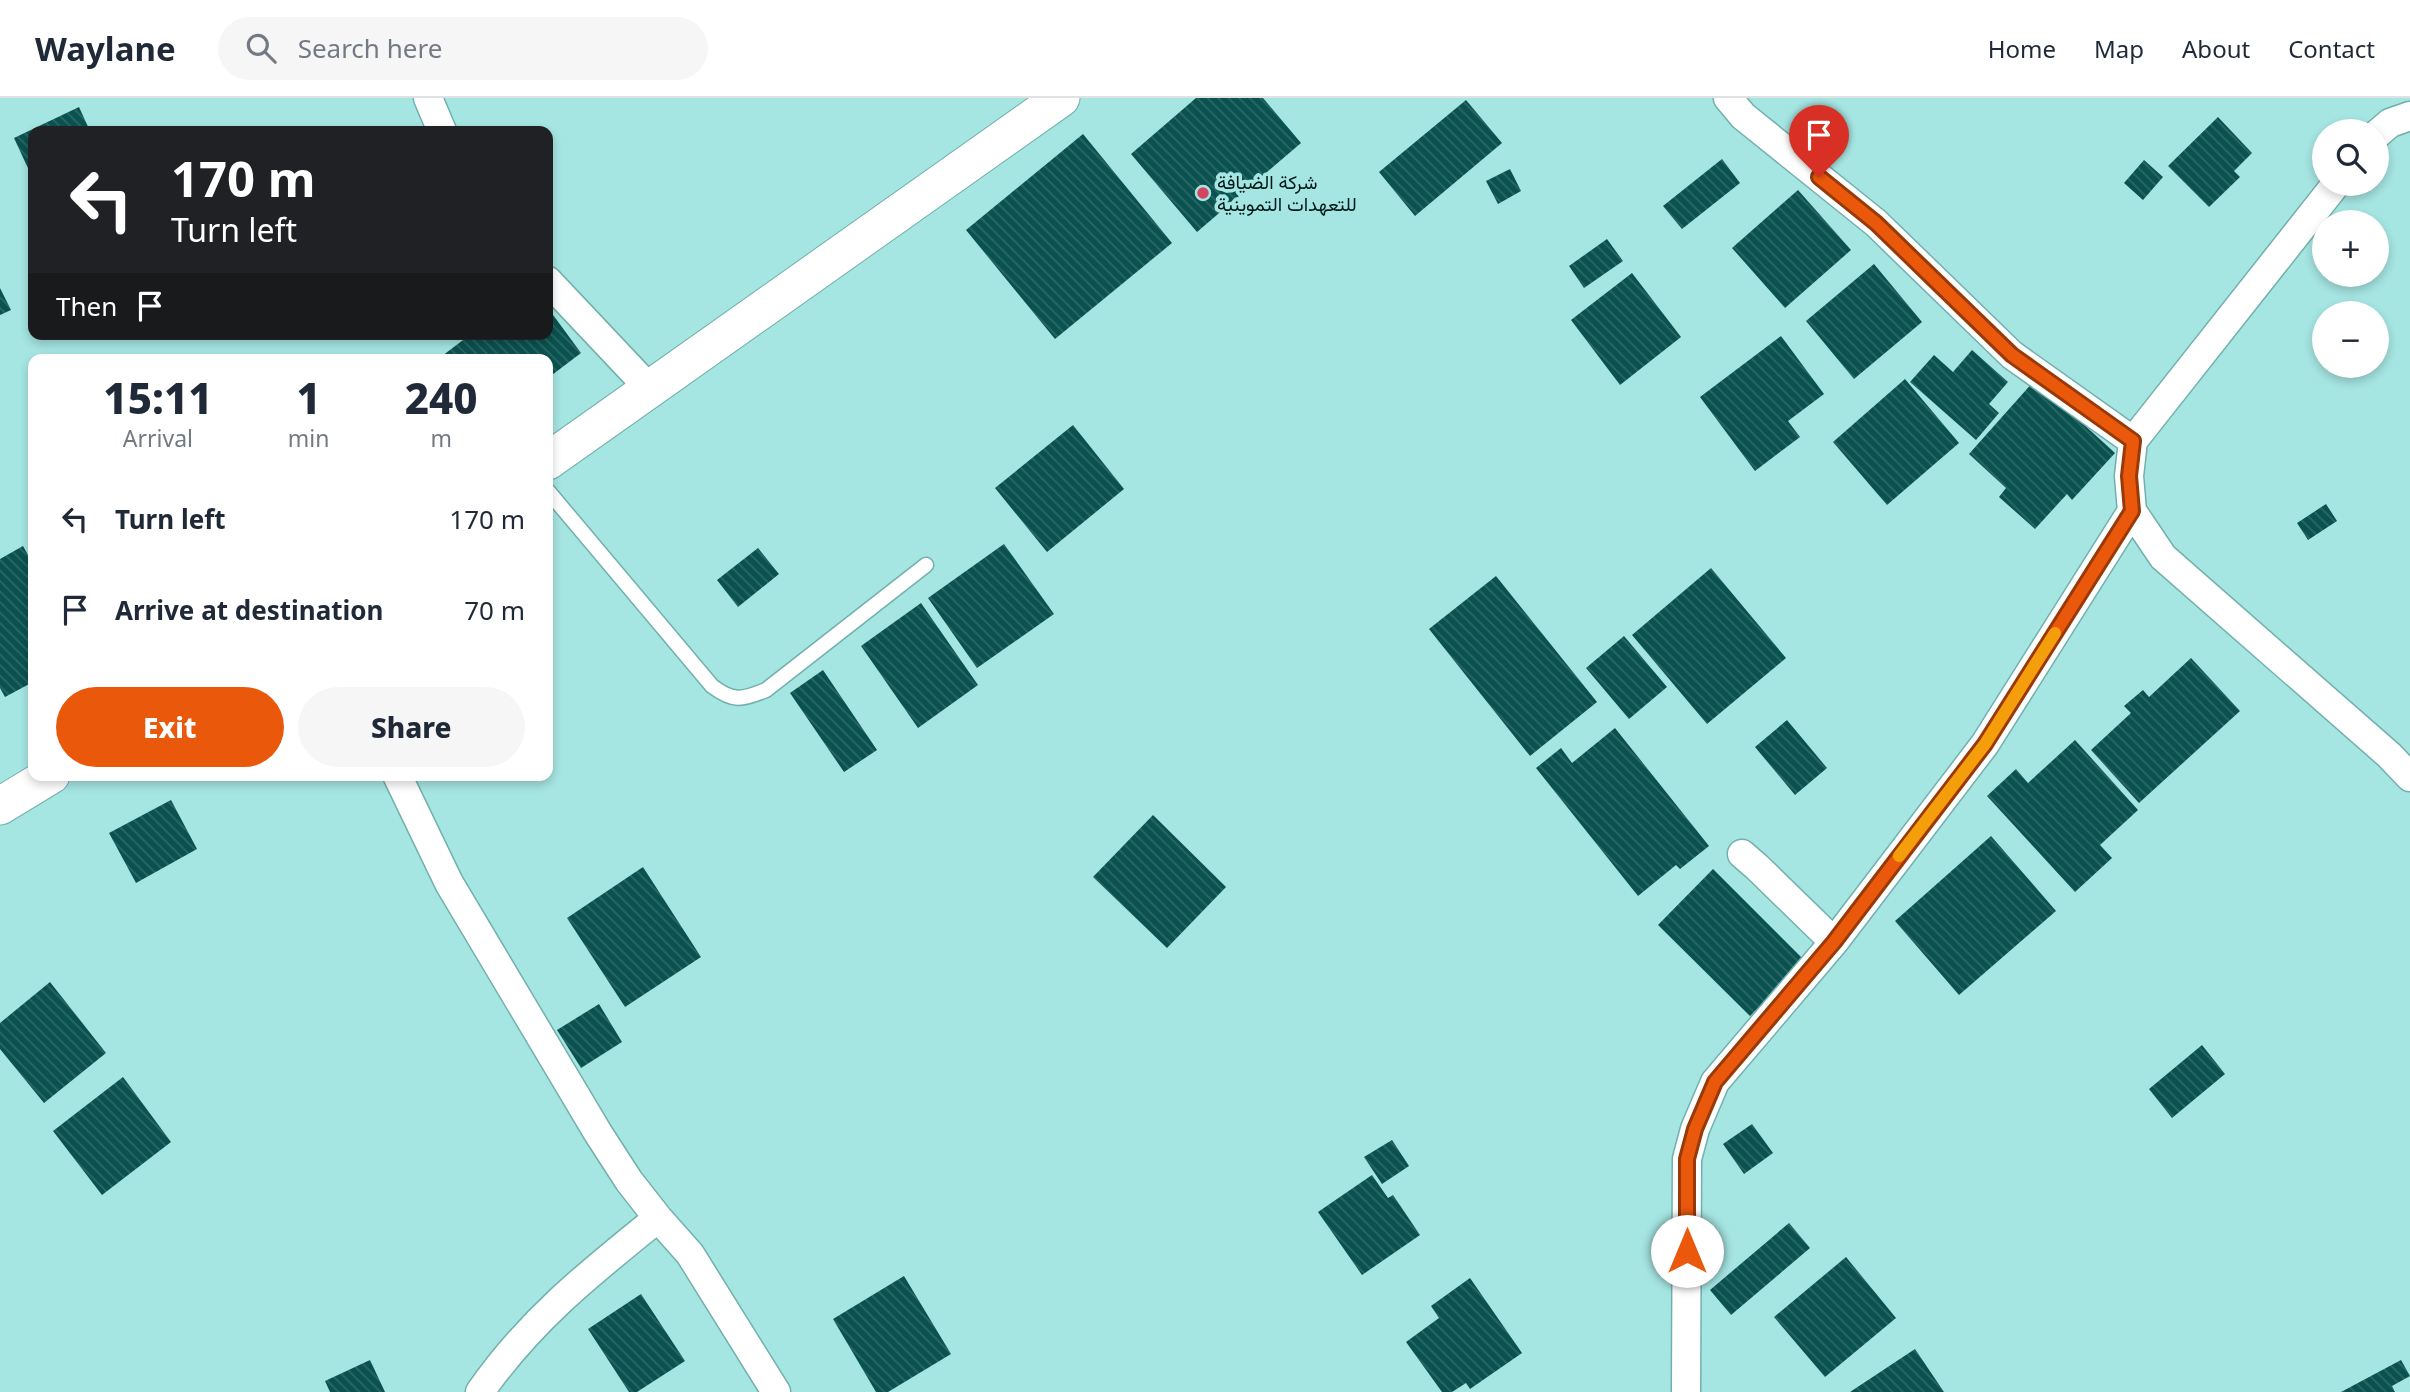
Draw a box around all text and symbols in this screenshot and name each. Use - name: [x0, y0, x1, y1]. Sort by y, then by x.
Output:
- search box: [218, 17, 708, 80]
- text: Waylane: [35, 26, 176, 71]
- icon: search: [242, 29, 280, 67]
- text: Search here: [298, 30, 442, 66]
- text: Home: [1988, 32, 2056, 65]
- text: Map: [2094, 32, 2144, 65]
- text: About: [2182, 32, 2250, 65]
- text: Contact: [2288, 32, 2375, 65]
- pin: [1789, 105, 1849, 177]
- icon: arrive: [1800, 116, 1838, 154]
- map controls: [2312, 119, 2389, 378]
- button: search: [2312, 119, 2389, 196]
- text: 170 m: [171, 145, 316, 211]
- icon: left: [56, 154, 147, 245]
- place label: شركة الضيافة للتعهدات التموينية: [1217, 169, 1357, 217]
- marker: شركة الضيافة للتعهدات التموينية: [1195, 185, 1211, 201]
- text: Turn left: [171, 208, 297, 251]
- button: +: [2312, 210, 2389, 287]
- icon: arrive: [131, 287, 169, 325]
- text: Then: [56, 288, 117, 324]
- button: −: [2312, 301, 2389, 378]
- text: 15:11: [103, 369, 212, 426]
- text: 1: [296, 369, 321, 426]
- text: 240: [405, 369, 478, 426]
- text: Arrival: [123, 422, 193, 454]
- text: min: [288, 422, 329, 454]
- text: m: [430, 422, 452, 454]
- icon: left: [56, 500, 94, 538]
- text: Turn left: [115, 501, 226, 537]
- text: 170 m: [449, 501, 525, 537]
- icon: arrive: [56, 591, 94, 629]
- text: Arrive at destination: [115, 592, 384, 628]
- text: 70 m: [464, 592, 525, 628]
- button: Exit: [56, 687, 284, 767]
- button: Share: [298, 687, 525, 767]
- position arrow: [1650, 1214, 1724, 1288]

